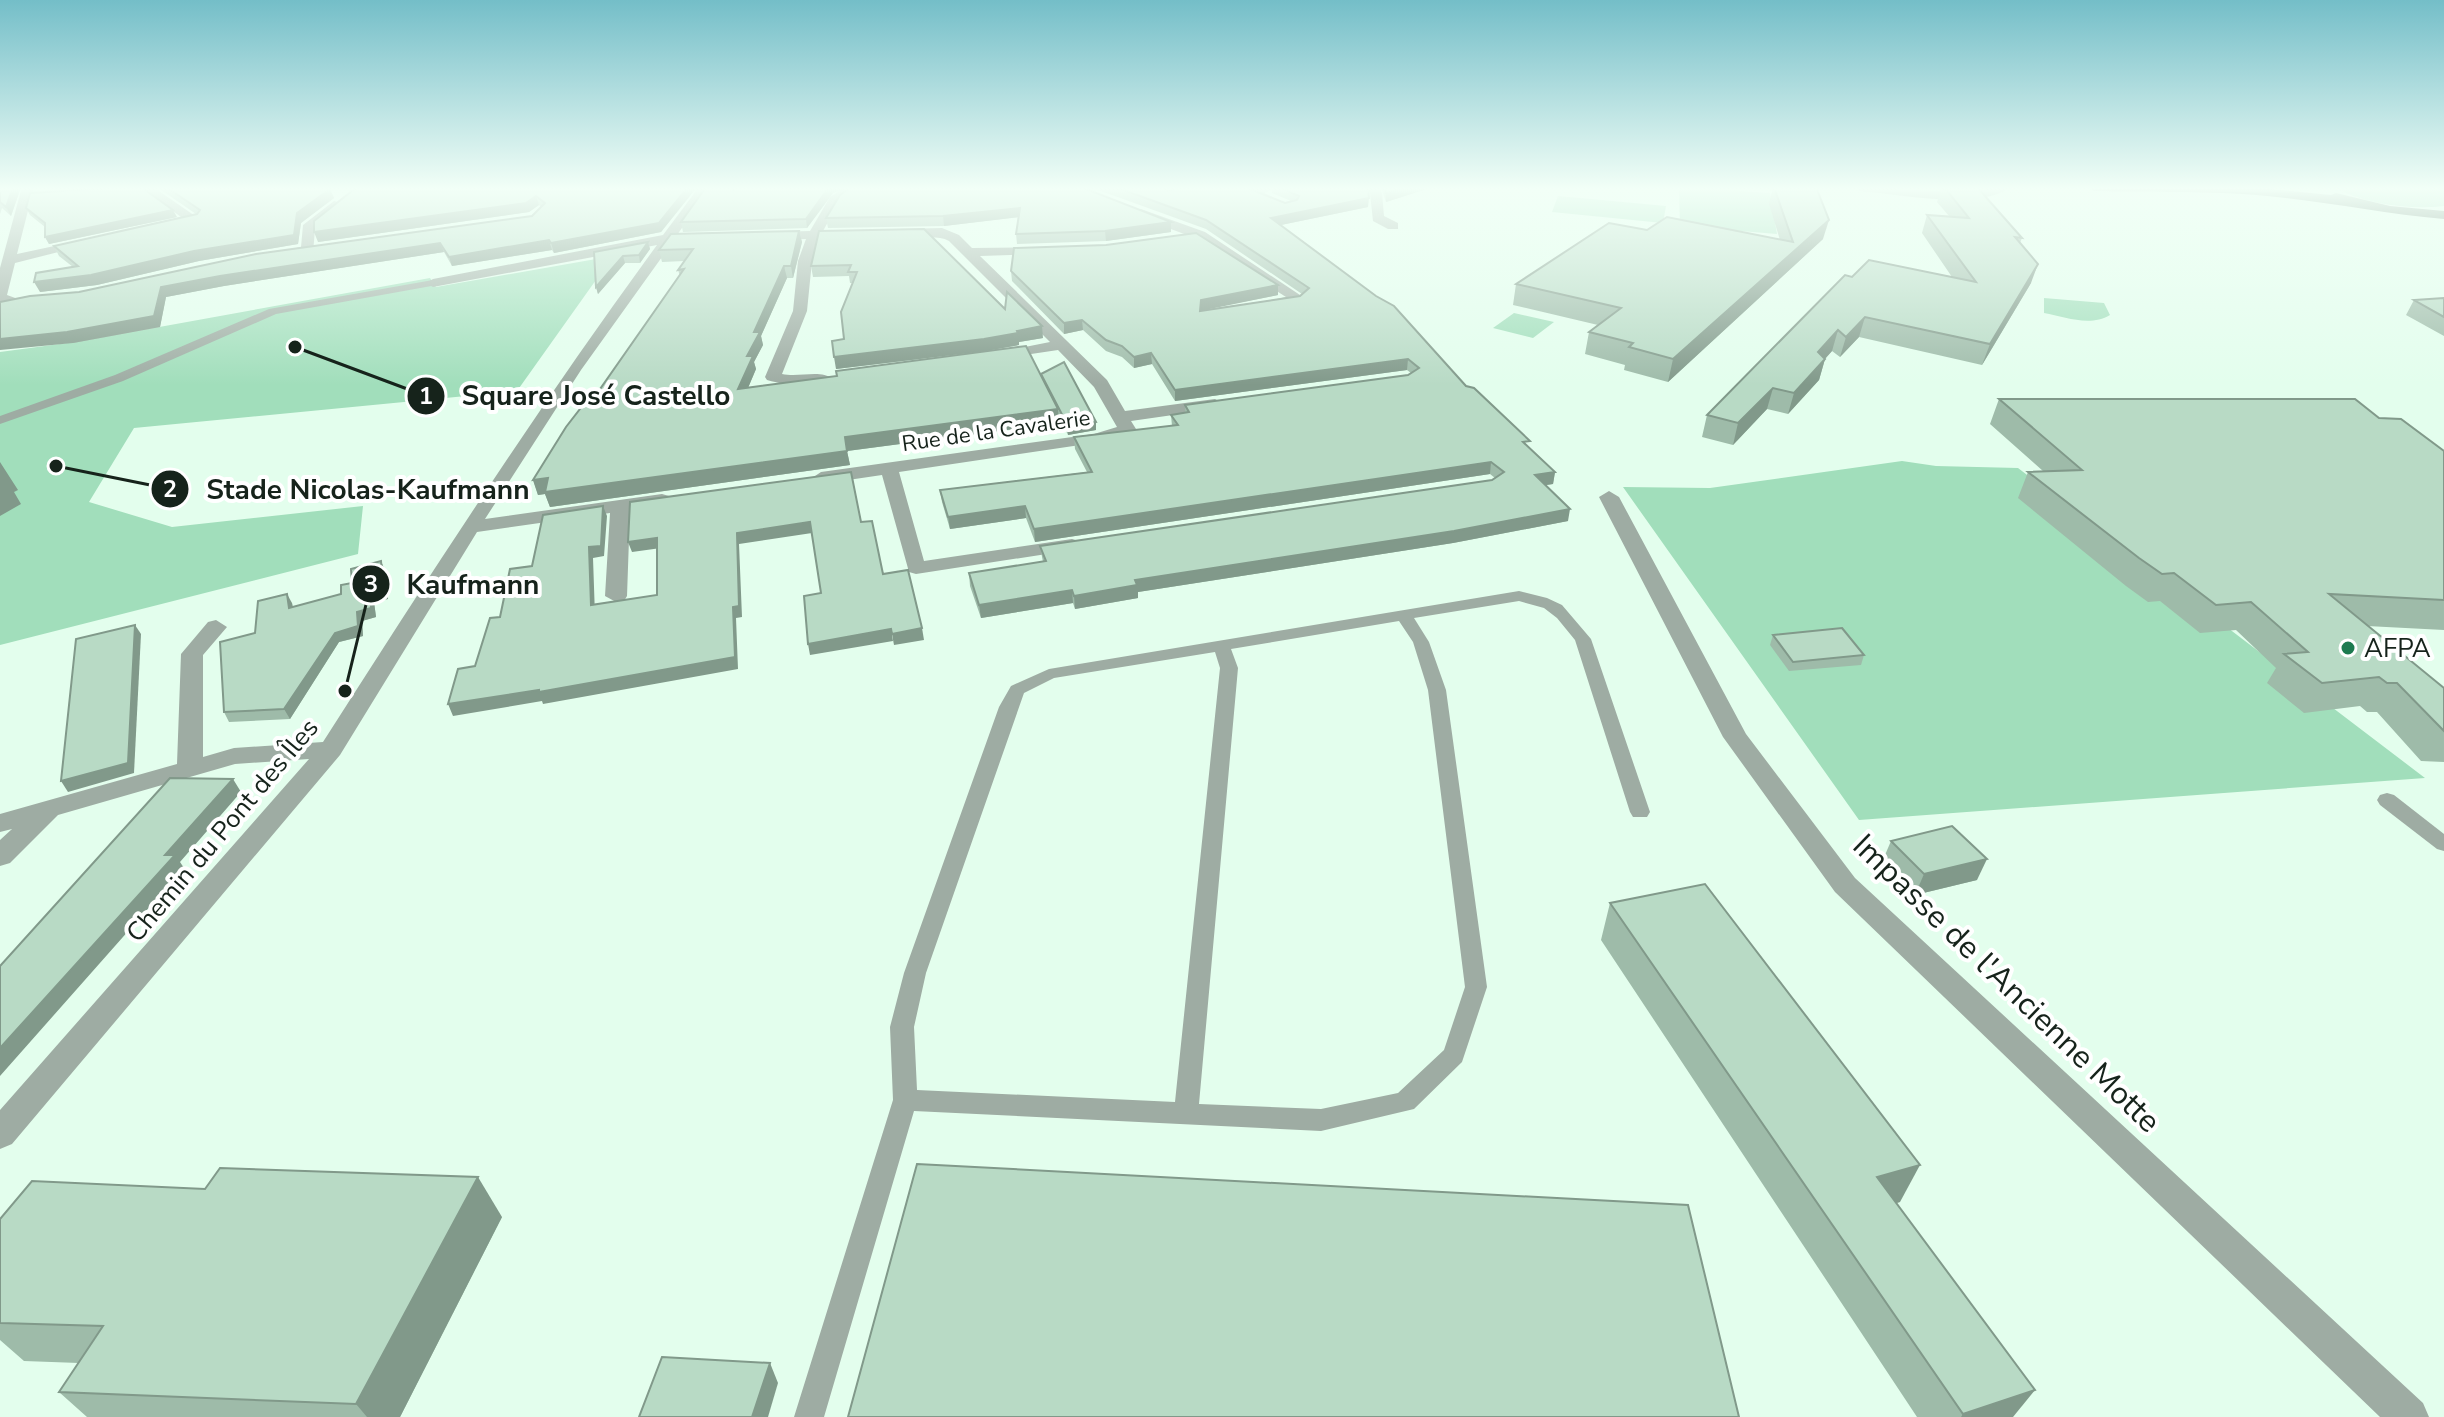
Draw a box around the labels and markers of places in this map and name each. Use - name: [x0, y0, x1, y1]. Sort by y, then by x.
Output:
- callout: Square José Castello: [406, 370, 747, 422]
- callout: Stade Nicolas-Kaufmann: [150, 463, 545, 515]
- callout: Kaufmann: [351, 558, 556, 610]
- place label: AFPA: [2364, 631, 2431, 666]
- marker: AFPA: [2339, 639, 2357, 657]

